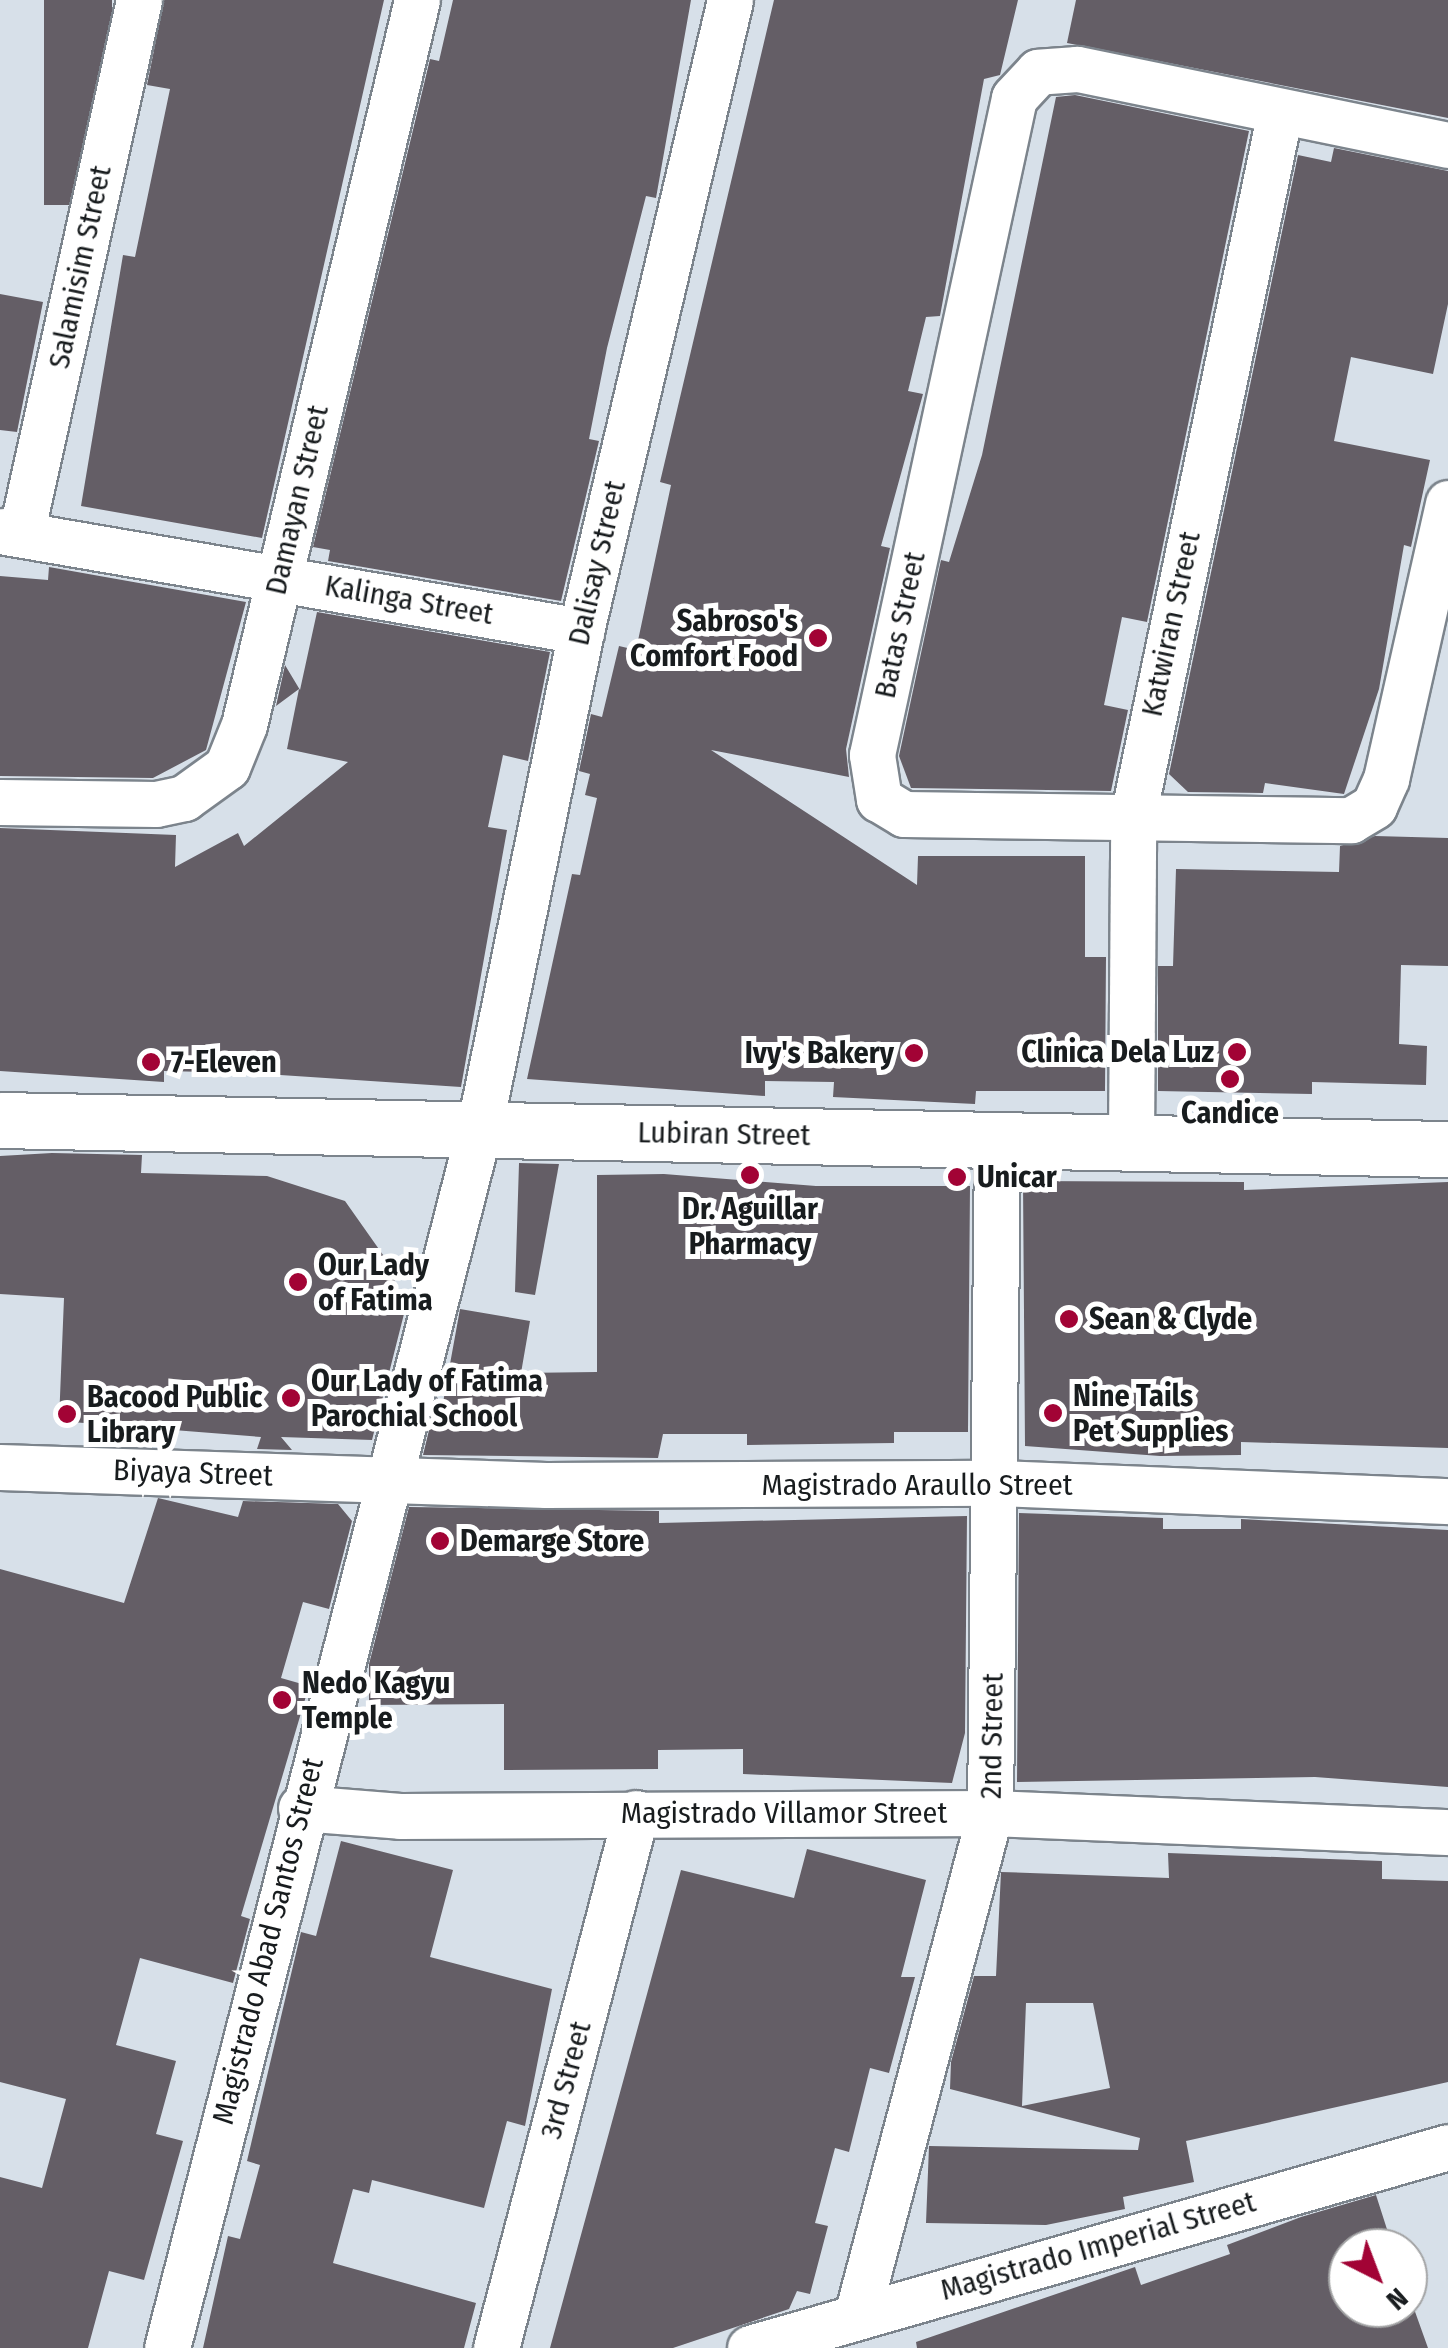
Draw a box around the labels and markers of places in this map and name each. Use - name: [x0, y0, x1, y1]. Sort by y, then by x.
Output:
- place label: Sabroso's Comfort Food: [630, 603, 798, 674]
- marker: Sabroso's Comfort Food: [807, 627, 829, 649]
- place label: Clinica Dela Luz: [1021, 1034, 1214, 1070]
- place label: Ivy's Bakery: [745, 1035, 894, 1071]
- marker: Clinica Dela Luz: [1224, 1039, 1250, 1065]
- marker: Ivy's Bakery: [903, 1042, 925, 1064]
- place label: 7-Eleven: [171, 1044, 277, 1080]
- marker: 7-Eleven: [140, 1051, 162, 1073]
- marker: Candice: [1219, 1068, 1241, 1090]
- place label: Candice: [1181, 1095, 1279, 1131]
- place label: Unicar: [977, 1159, 1057, 1195]
- marker: Dr. Aguillar Pharmacy: [739, 1164, 761, 1186]
- marker: Unicar: [946, 1166, 968, 1188]
- place label: Dr. Aguillar Pharmacy: [682, 1191, 818, 1262]
- place label: Our Lady of Fatima: [318, 1247, 433, 1318]
- marker: Our Lady of Fatima: [287, 1271, 309, 1293]
- place label: Sean & Clyde: [1089, 1301, 1252, 1337]
- marker: Sean & Clyde: [1058, 1308, 1080, 1330]
- place label: Our Lady of Fatima Parochial School: [311, 1363, 543, 1434]
- place label: Nine Tails Pet Supplies: [1073, 1378, 1228, 1448]
- place label: Bacood Public Library: [87, 1379, 262, 1450]
- marker: Our Lady of Fatima Parochial School: [280, 1387, 302, 1409]
- marker: Nine Tails Pet Supplies: [1042, 1402, 1064, 1424]
- marker: Bacood Public Library: [56, 1403, 78, 1425]
- place label: Demarge Store: [460, 1523, 644, 1559]
- marker: Demarge Store: [429, 1530, 451, 1552]
- place label: Nedo Kagyu Temple: [302, 1665, 450, 1736]
- marker: Nedo Kagyu Temple: [271, 1689, 293, 1711]

